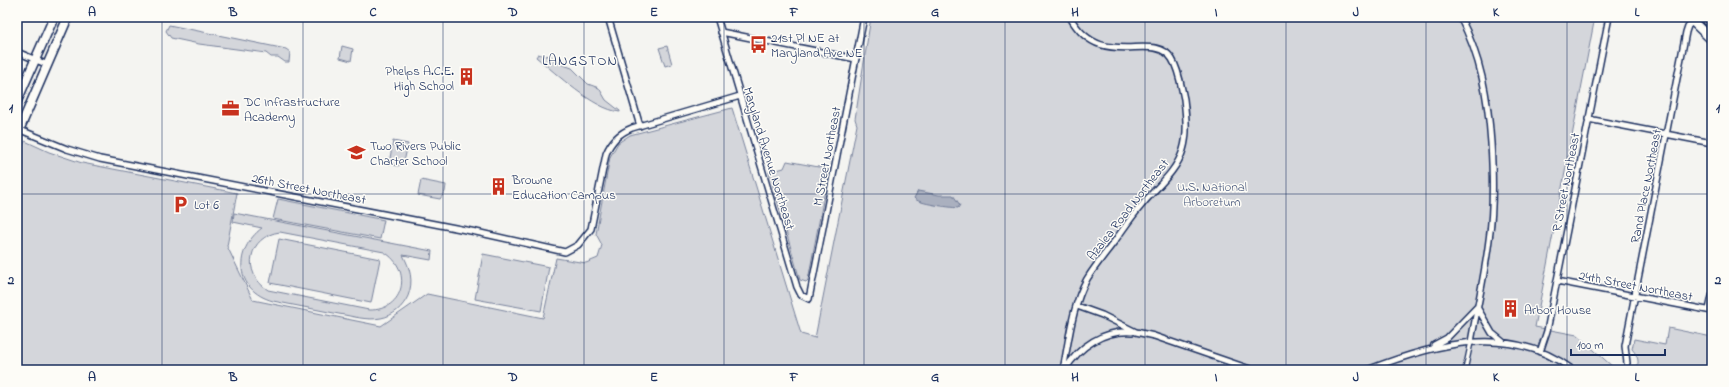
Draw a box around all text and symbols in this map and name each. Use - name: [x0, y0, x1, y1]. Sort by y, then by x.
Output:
- text: A: [88, 3, 96, 22]
- text: B: [228, 3, 238, 22]
- text: C: [369, 3, 377, 22]
- text: D: [507, 3, 518, 22]
- text: E: [650, 3, 658, 22]
- text: F: [789, 3, 799, 22]
- text: G: [931, 3, 939, 22]
- text: H: [1071, 3, 1079, 22]
- text: I: [1214, 3, 1218, 22]
- text: J: [1353, 3, 1359, 22]
- text: K: [1493, 3, 1500, 22]
- text: L: [1635, 3, 1641, 22]
- place label: 21st Pl NE at Maryland Ave NE: [771, 29, 863, 64]
- bus stop icon: 21st Pl NE at Maryland Ave NE: [748, 34, 768, 54]
- district label: LANGSTON: [542, 51, 618, 72]
- place label: Phelps A.C.E. High School: [385, 62, 454, 97]
- building icon: Phelps A.C.E. High School: [457, 67, 477, 87]
- street label: Maryland Avenue Northeast: [737, 85, 800, 233]
- place label: DC Infrastructure Academy: [243, 93, 340, 128]
- office icon: DC Infrastructure Academy: [221, 98, 241, 118]
- text: 1: [9, 99, 14, 118]
- text: 1: [1716, 99, 1721, 118]
- street label: M Street Northeast: [809, 104, 847, 208]
- street label: Rand Place Northeast: [1626, 127, 1667, 245]
- street label: R Street Northeast: [1548, 131, 1585, 233]
- place label: Two Rivers Public Charter School: [370, 137, 461, 171]
- school or university icon: Two Rivers Public Charter School: [347, 142, 367, 162]
- street label: Azalea Road Northeast: [1082, 155, 1174, 265]
- street label: 26th Street Northeast: [250, 169, 368, 210]
- place label: Browne Education Campus: [511, 171, 616, 205]
- building icon: Browne Education Campus: [489, 176, 509, 196]
- park label: U.S. National Arboretum: [1177, 178, 1247, 212]
- parking icon: Lot 6: [171, 194, 191, 214]
- place label: Lot 6: [194, 196, 219, 215]
- street label: 24th Street Northeast: [1577, 266, 1695, 307]
- text: 2: [7, 271, 15, 290]
- text: 2: [1714, 271, 1722, 290]
- building icon: Arbor House: [1501, 299, 1521, 319]
- place label: Arbor House: [1524, 301, 1591, 320]
- scale bar: [1571, 331, 1665, 357]
- text: 100 m: [1577, 337, 1604, 355]
- text: A: [88, 368, 96, 387]
- text: B: [228, 368, 238, 387]
- text: C: [369, 368, 377, 387]
- text: D: [507, 368, 518, 387]
- text: E: [650, 368, 658, 387]
- text: F: [789, 368, 799, 387]
- text: G: [931, 368, 939, 387]
- text: H: [1071, 368, 1079, 387]
- text: I: [1214, 368, 1218, 387]
- text: J: [1353, 368, 1359, 387]
- text: K: [1493, 368, 1500, 387]
- text: L: [1635, 368, 1641, 387]

